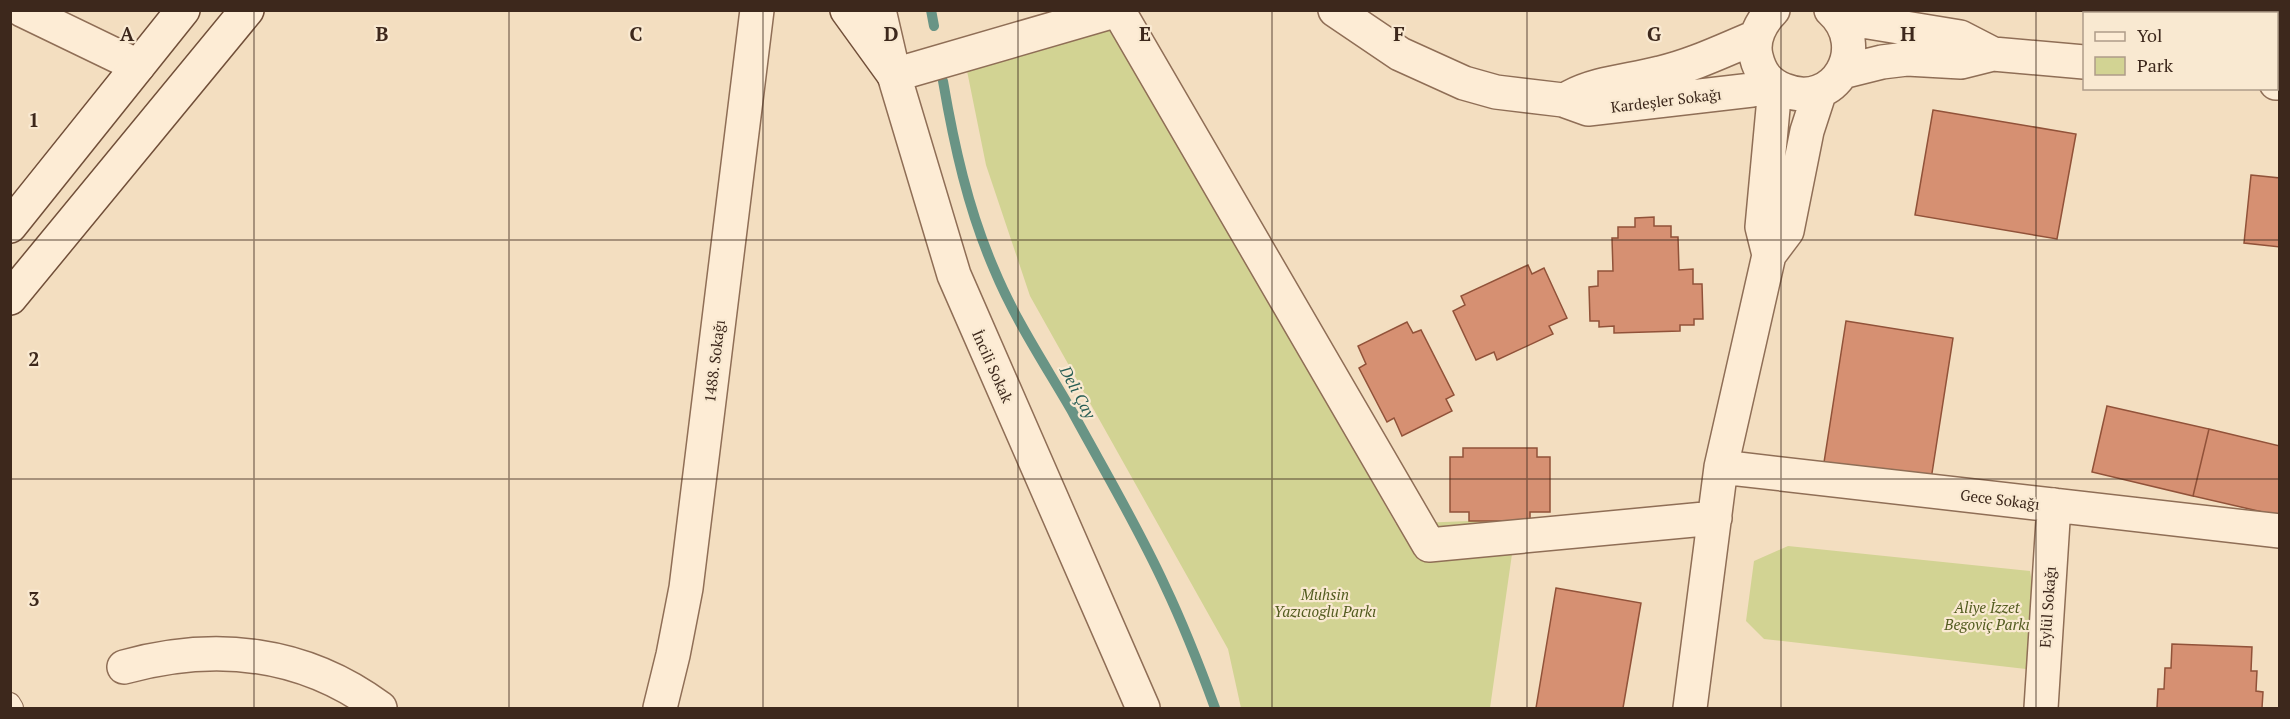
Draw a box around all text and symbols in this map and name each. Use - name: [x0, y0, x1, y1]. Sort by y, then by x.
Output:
- legend: [2083, 12, 2278, 90]
- text: A: [120, 20, 135, 47]
- text: B: [376, 20, 389, 47]
- text: C: [629, 20, 643, 47]
- text: D: [884, 20, 898, 47]
- text: E: [1139, 20, 1151, 47]
- text: F: [1393, 20, 1405, 47]
- text: G: [1647, 20, 1661, 47]
- text: H: [1900, 20, 1916, 47]
- text: Yol: [2137, 23, 2162, 47]
- text: Park: [2137, 53, 2174, 77]
- street label: Kardeşler Sokağı: [1610, 83, 1722, 117]
- text: 1: [28, 106, 40, 133]
- street label: 1488. Sokağı: [699, 318, 729, 404]
- street label: İncili Sokak: [968, 326, 1018, 406]
- text: 2: [28, 345, 40, 372]
- water label: Deli Çay: [1054, 361, 1101, 423]
- street label: Gece Sokağı: [1959, 484, 2041, 514]
- street label: Eylül Sokağı: [2034, 566, 2060, 648]
- park label: Muhsin Yazıcıoglu Parkı: [1274, 584, 1376, 621]
- text: 3: [28, 585, 40, 612]
- park label: Aliye İzzet Begoviç Parkı: [1943, 597, 2030, 634]

